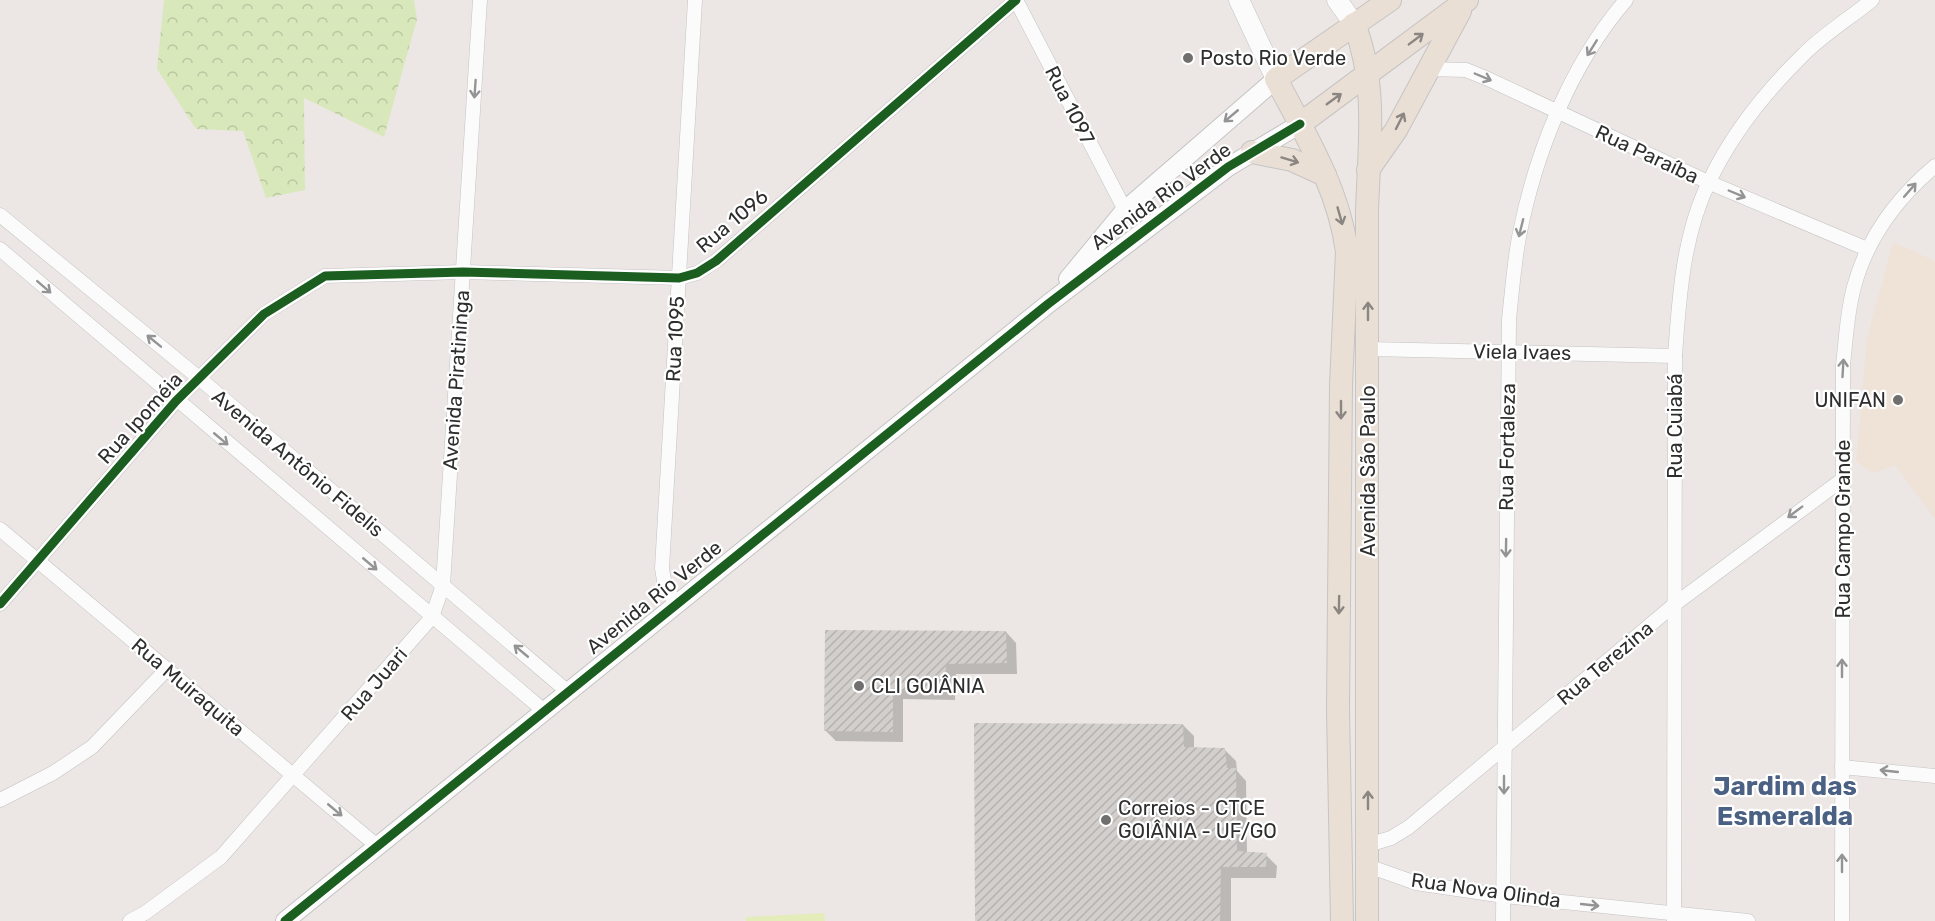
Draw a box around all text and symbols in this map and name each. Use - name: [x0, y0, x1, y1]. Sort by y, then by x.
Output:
- one-way arrow: [1407, 33, 1423, 45]
- one-way arrow: [1586, 39, 1599, 56]
- place label: Posto Rio Verde: [1200, 46, 1346, 70]
- marker: Posto Rio Verde: [1181, 51, 1195, 65]
- street label: Rua 1097: [1040, 62, 1100, 148]
- one-way arrow: [1474, 72, 1492, 83]
- one-way arrow: [469, 79, 480, 99]
- one-way arrow: [1326, 93, 1342, 105]
- one-way arrow: [1223, 110, 1239, 123]
- one-way arrow: [1395, 113, 1406, 131]
- street label: Rua Paraíba: [1592, 120, 1702, 188]
- street label: Avenida Rio Verde: [1086, 137, 1236, 255]
- one-way arrow: [1280, 155, 1299, 166]
- one-way arrow: [1903, 183, 1917, 198]
- street label: Rua 1096: [691, 184, 773, 258]
- one-way arrow: [1727, 189, 1746, 200]
- one-way arrow: [1335, 206, 1346, 225]
- one-way arrow: [1515, 218, 1527, 237]
- one-way arrow: [36, 281, 52, 294]
- street label: Avenida Piratininga: [438, 289, 474, 471]
- street label: Rua 1095: [661, 295, 689, 383]
- one-way arrow: [1362, 301, 1374, 321]
- one-way arrow: [146, 335, 162, 348]
- street label: Viela Ivaes: [1473, 339, 1571, 365]
- one-way arrow: [1838, 358, 1849, 378]
- street label: Rua Ipoméia: [93, 367, 187, 469]
- street label: Rua Cuiabá: [1663, 373, 1687, 479]
- street label: Rua Fortaleza: [1494, 383, 1520, 511]
- street label: Avenida Antônio Fidelis: [207, 384, 389, 542]
- street label: Avenida São Paulo: [1356, 385, 1380, 557]
- place label: UNIFAN: [1815, 388, 1886, 412]
- marker: UNIFAN: [1891, 393, 1905, 407]
- one-way arrow: [1335, 400, 1347, 420]
- one-way arrow: [213, 432, 229, 445]
- street label: Rua Campo Grande: [1831, 440, 1855, 618]
- one-way arrow: [1787, 506, 1803, 519]
- street label: Avenida Rio Verde: [582, 535, 726, 659]
- one-way arrow: [1500, 538, 1512, 558]
- one-way arrow: [362, 558, 378, 571]
- one-way arrow: [1333, 595, 1345, 615]
- street label: Rua Terezina: [1552, 616, 1658, 710]
- street label: Rua Muiraquita: [127, 633, 249, 741]
- street label: Rua Juari: [336, 642, 412, 726]
- one-way arrow: [513, 645, 529, 658]
- one-way arrow: [1837, 658, 1848, 678]
- place label: CLI GOIÂNIA: [871, 674, 985, 698]
- marker: CLI GOIÂNIA: [852, 679, 866, 693]
- one-way arrow: [1879, 766, 1899, 777]
- district label: Jardim das Esmeralda: [1713, 771, 1857, 832]
- one-way arrow: [1498, 775, 1510, 795]
- one-way arrow: [1362, 790, 1374, 810]
- place label: Correios - CTCE GOIÂNIA - UF/GO: [1118, 796, 1277, 843]
- one-way arrow: [327, 804, 343, 817]
- marker: Correios - CTCE GOIÂNIA - UF/GO: [1099, 813, 1113, 827]
- one-way arrow: [1836, 853, 1848, 873]
- street label: Rua Nova Olinda: [1410, 868, 1562, 912]
- one-way arrow: [1580, 900, 1600, 911]

